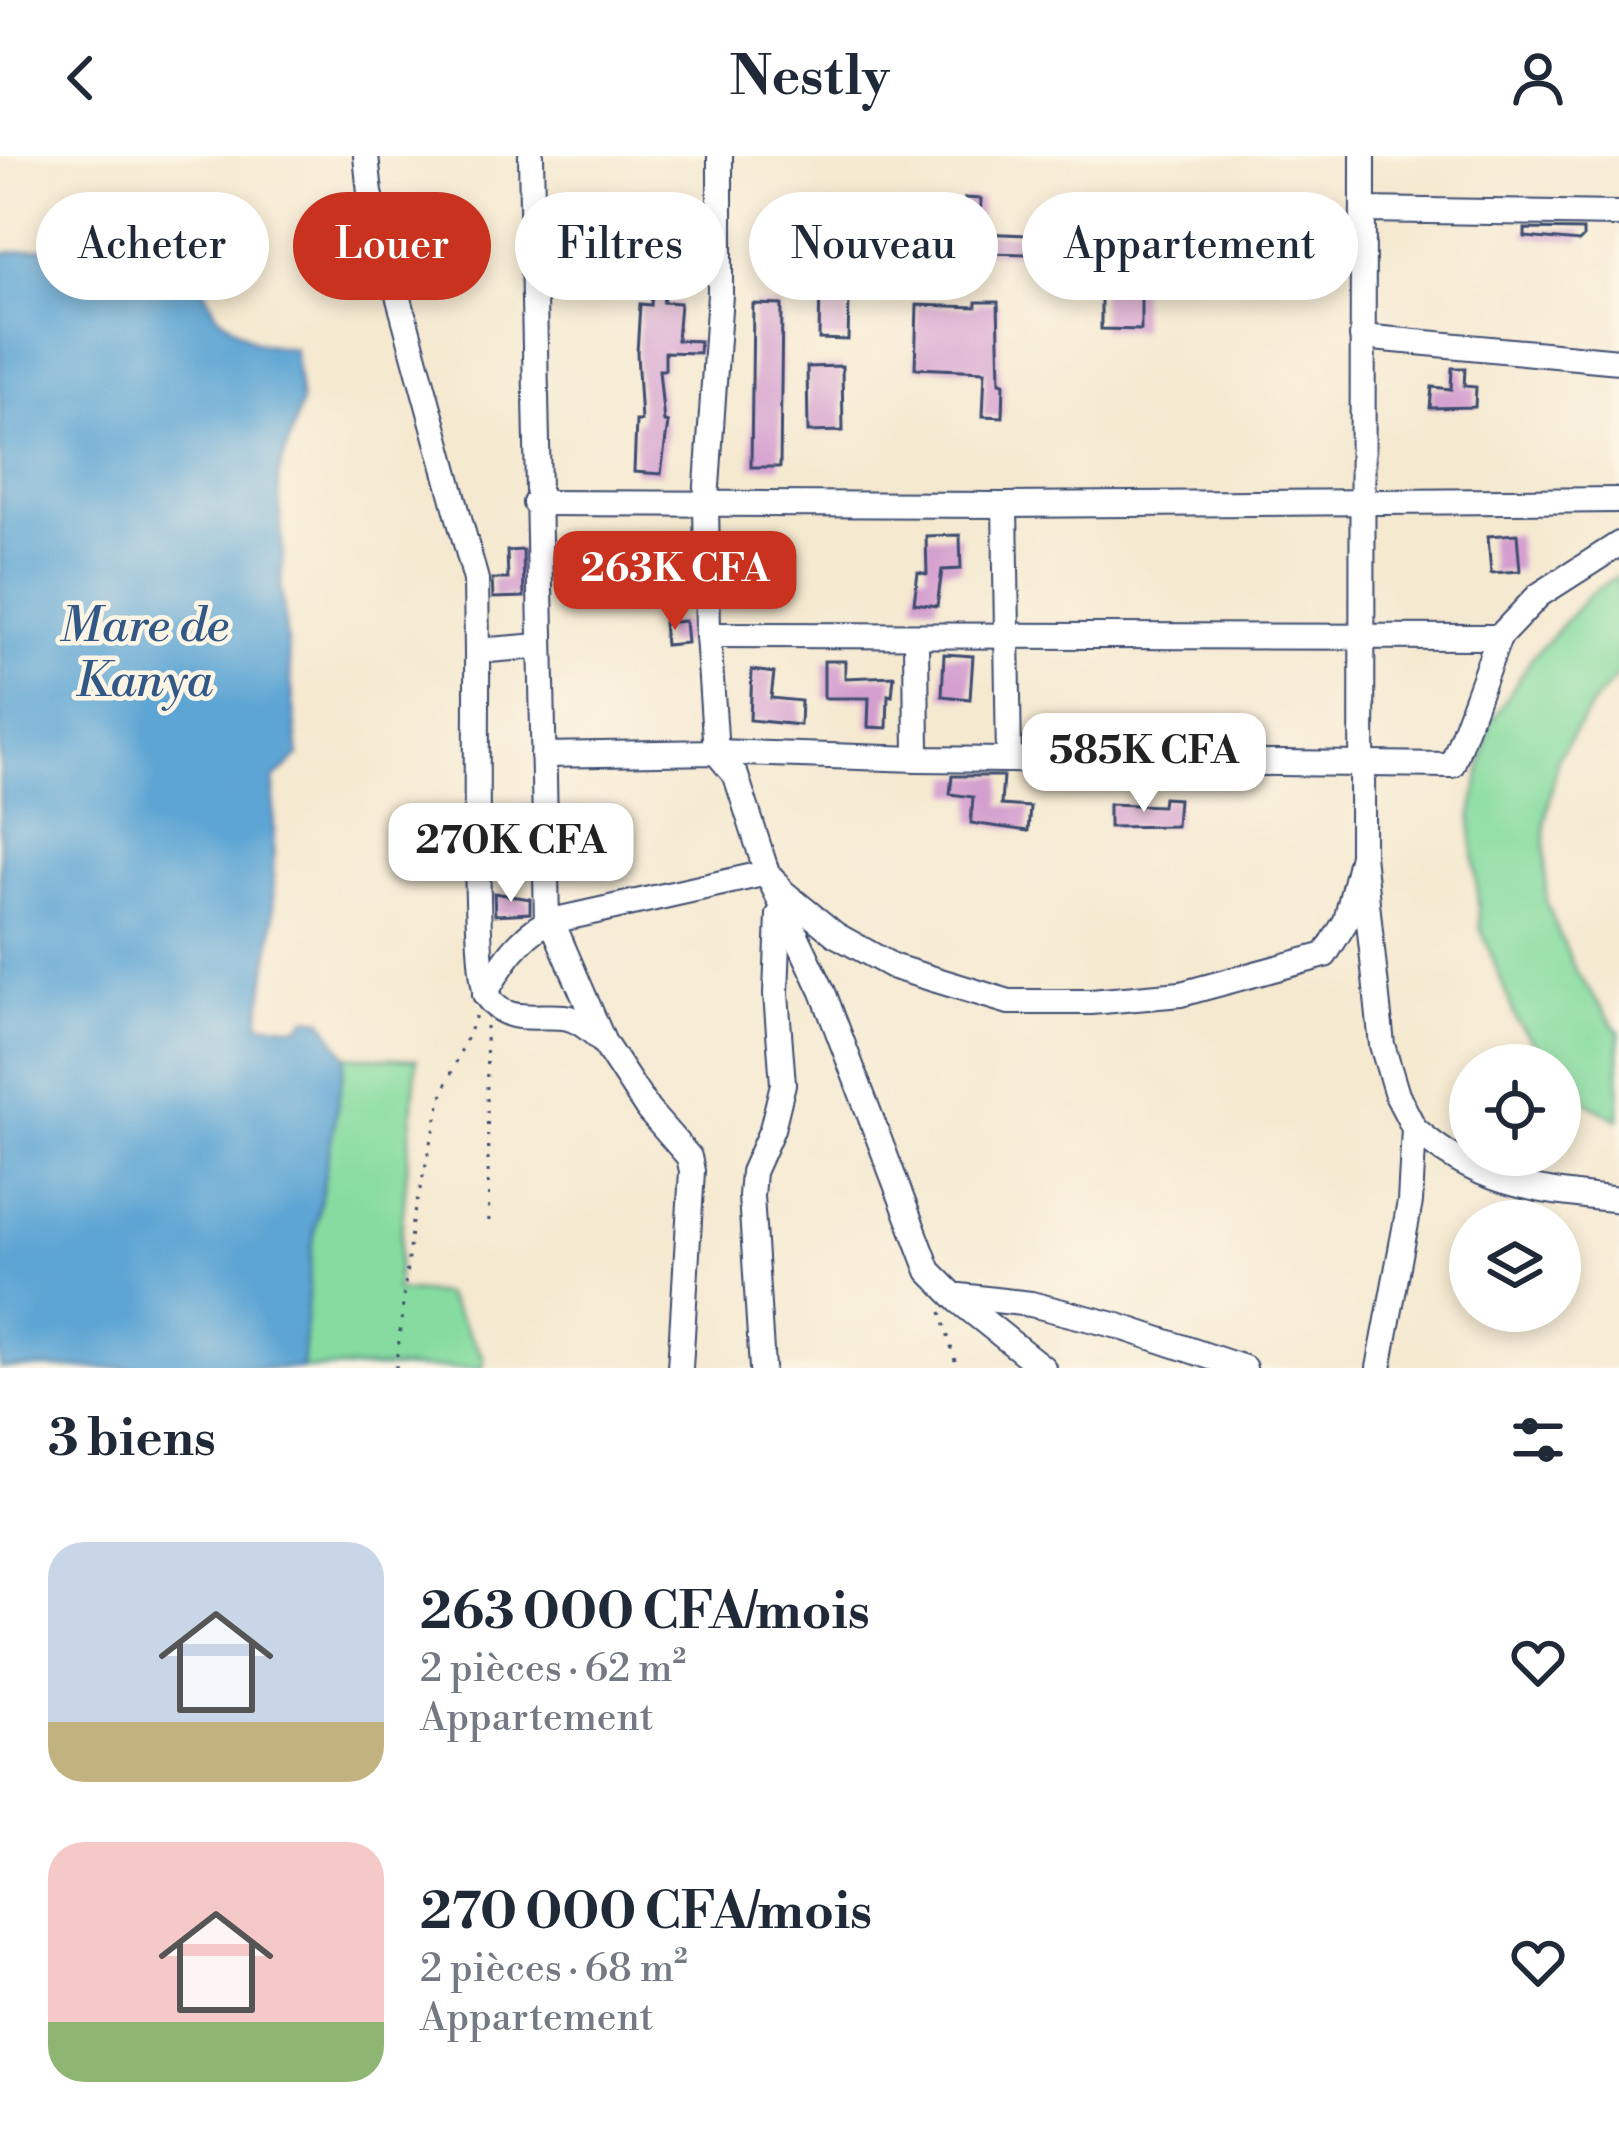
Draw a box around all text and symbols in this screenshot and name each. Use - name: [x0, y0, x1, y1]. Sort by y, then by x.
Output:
- text: Nestly: [730, 44, 889, 112]
- icon: back: [48, 45, 114, 111]
- icon: person: [1505, 45, 1571, 111]
- chip: Acheter: [36, 192, 269, 300]
- chip: Louer: [293, 192, 491, 300]
- chip: Filtres: [515, 192, 725, 300]
- chip: Nouveau: [749, 192, 998, 300]
- chip: Appartement: [1022, 192, 1358, 300]
- pin: 263K CFA: [551, 531, 799, 633]
- text: 263K CFA: [580, 545, 770, 594]
- water label: Mare de Kanya: [59, 597, 229, 712]
- pin: 585K CFA: [1020, 713, 1268, 815]
- text: 585K CFA: [1049, 727, 1239, 776]
- pin: 270K CFA: [387, 803, 635, 905]
- text: 270K CFA: [416, 817, 606, 866]
- map controls: [1449, 1044, 1581, 1332]
- button: locate: [1449, 1044, 1581, 1176]
- button: layers: [1449, 1200, 1581, 1332]
- icon: filters: [1505, 1407, 1571, 1473]
- text: 3 biens: [48, 1408, 216, 1472]
- text: 263 000 CFA/mois: [420, 1581, 870, 1645]
- icon: home: [144, 1590, 288, 1734]
- icon: heart: [1505, 1629, 1571, 1695]
- text: 2 pièces · 62 m²: [420, 1645, 686, 1694]
- text: Appartement: [420, 1694, 654, 1743]
- text: 270 000 CFA/mois: [420, 1881, 872, 1945]
- icon: home: [144, 1890, 288, 2034]
- icon: heart: [1505, 1929, 1571, 1995]
- text: 2 pièces · 68 m²: [420, 1945, 688, 1994]
- text: Appartement: [420, 1994, 654, 2043]

